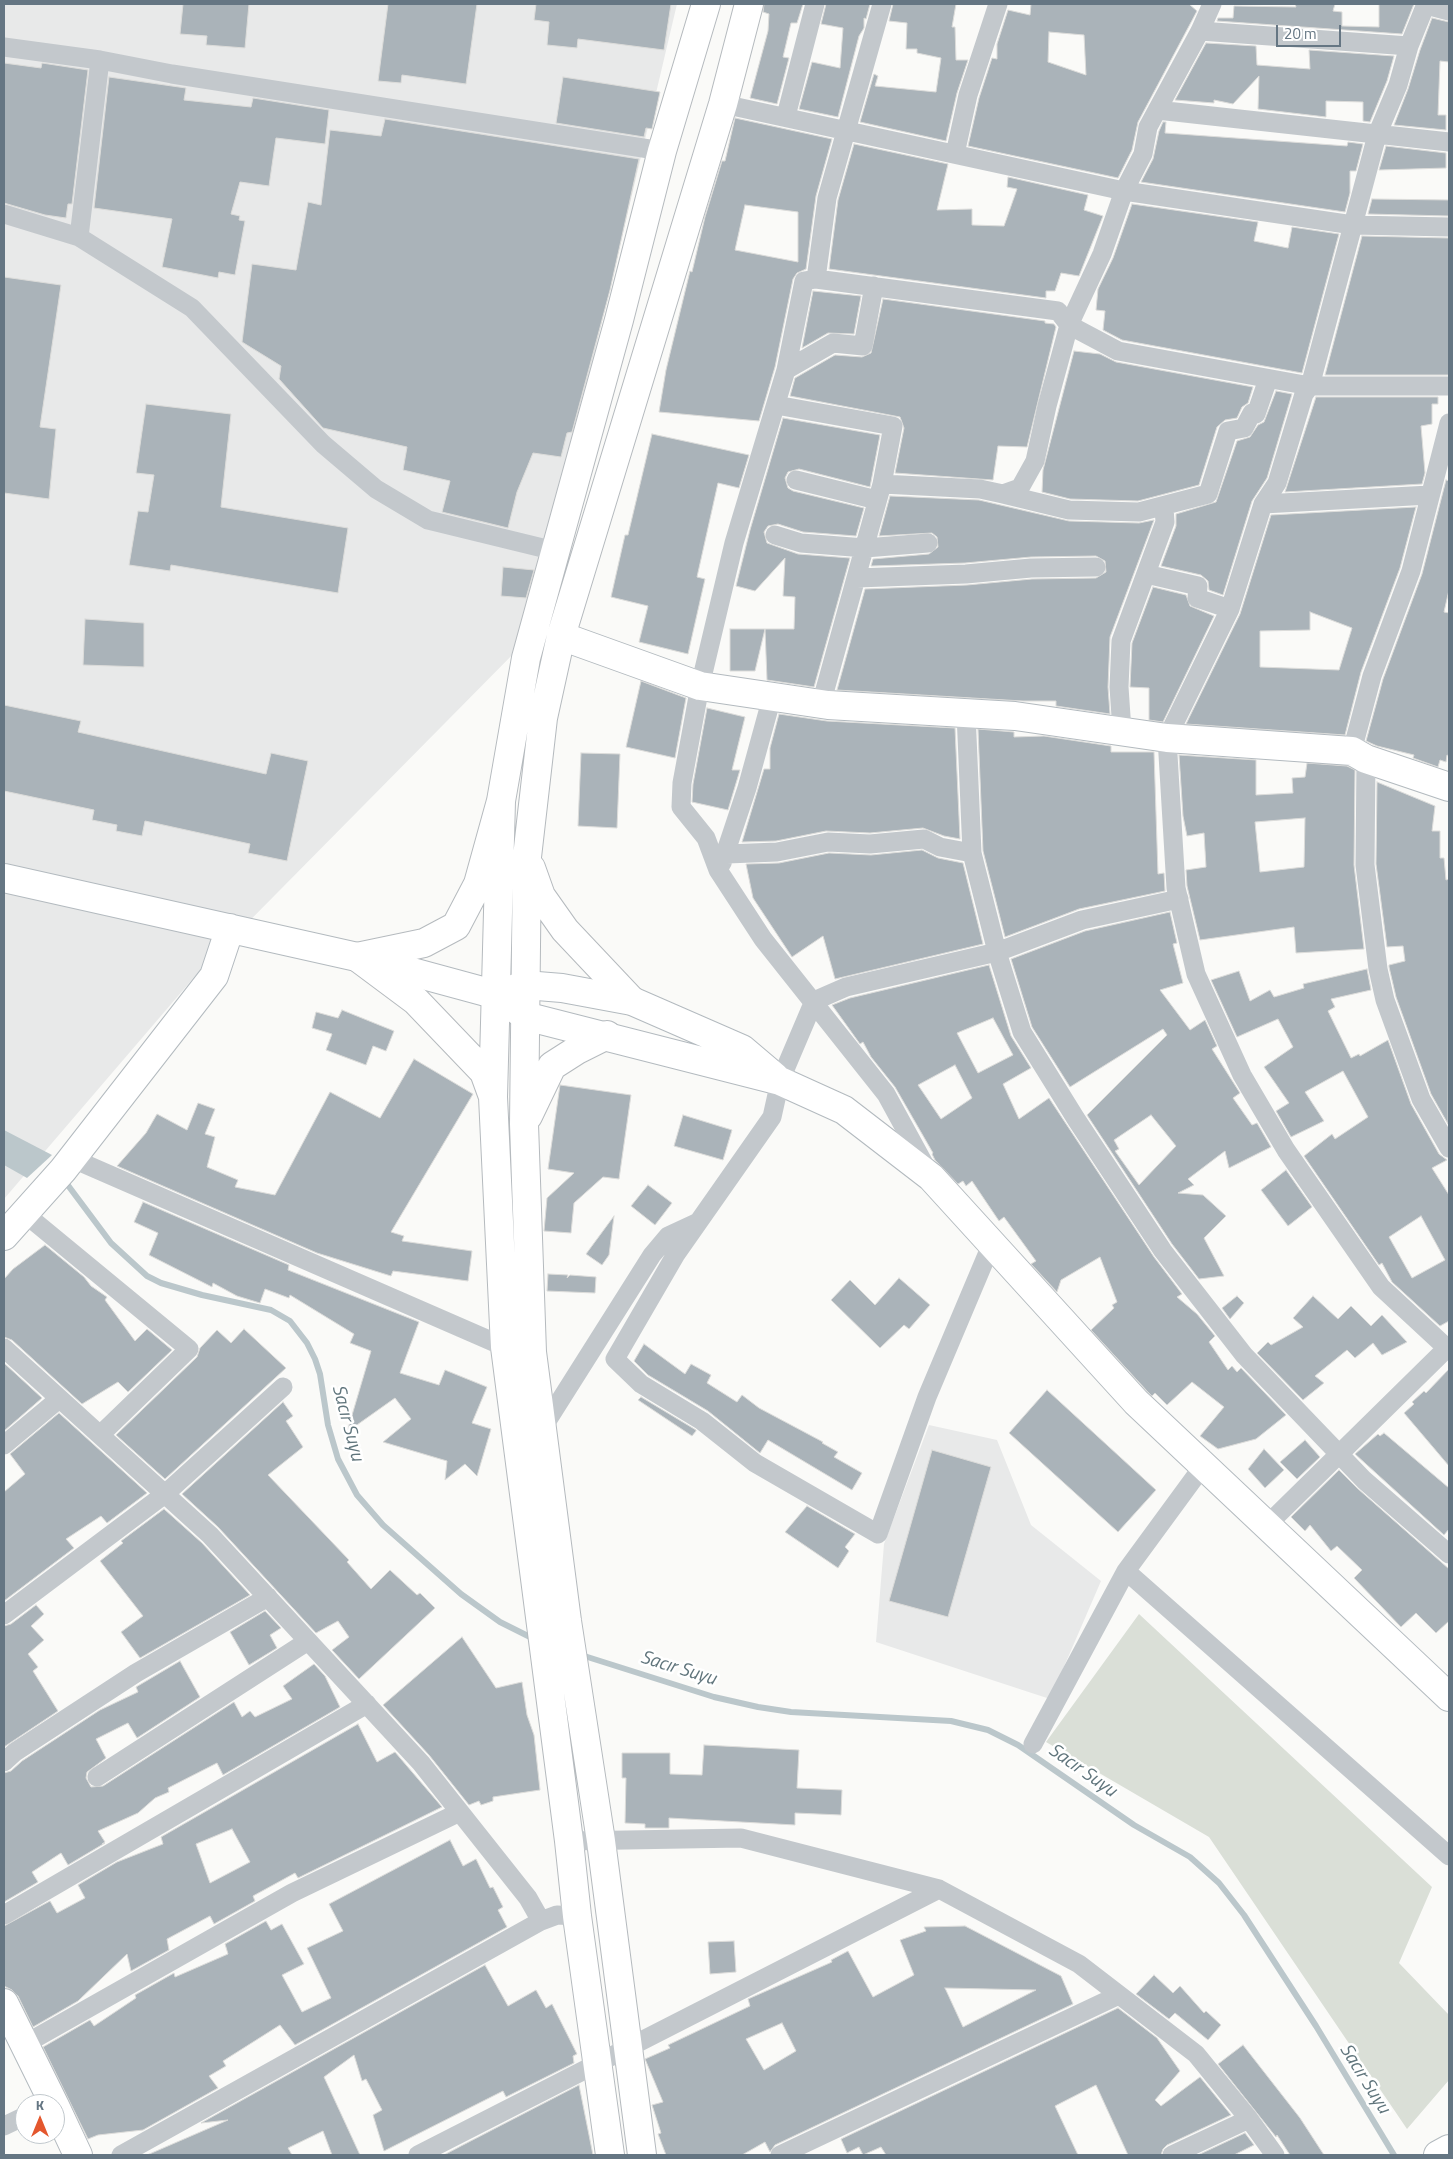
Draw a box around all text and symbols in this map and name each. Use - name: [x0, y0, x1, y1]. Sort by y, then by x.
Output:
- scale bar: [1278, 15, 1343, 47]
- text: 20 m: [1284, 22, 1317, 45]
- water label: Sacır Suyu: [326, 1382, 368, 1464]
- water label: Sacır Suyu: [637, 1647, 719, 1691]
- water label: Sacır Suyu: [1044, 1739, 1120, 1803]
- water label: Sacır Suyu: [1334, 2040, 1394, 2118]
- north arrow: [15, 2094, 65, 2144]
- text: K: [36, 2094, 44, 2115]

